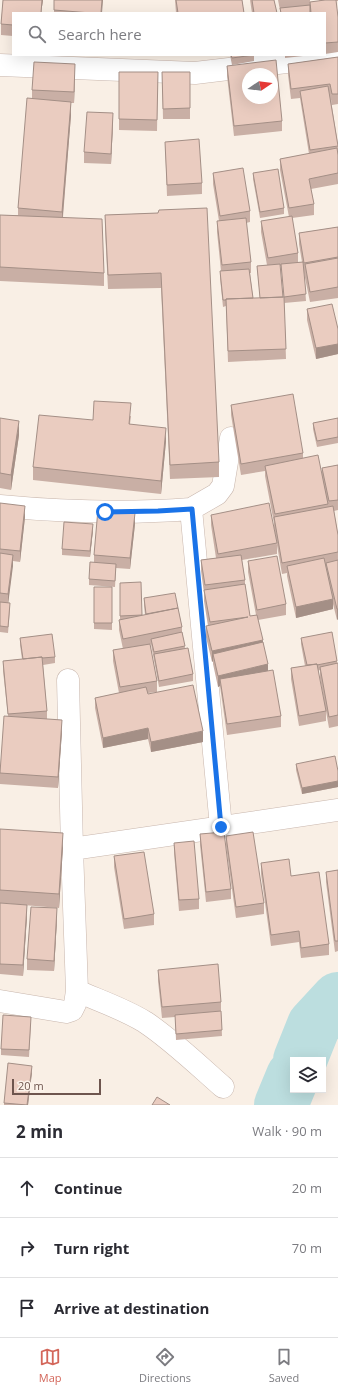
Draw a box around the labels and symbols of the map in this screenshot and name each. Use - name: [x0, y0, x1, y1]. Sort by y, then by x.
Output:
- north arrow: [242, 68, 278, 104]
- route start: [96, 503, 114, 521]
- route end: [212, 818, 230, 836]
- scale bar: [12, 1077, 101, 1096]

